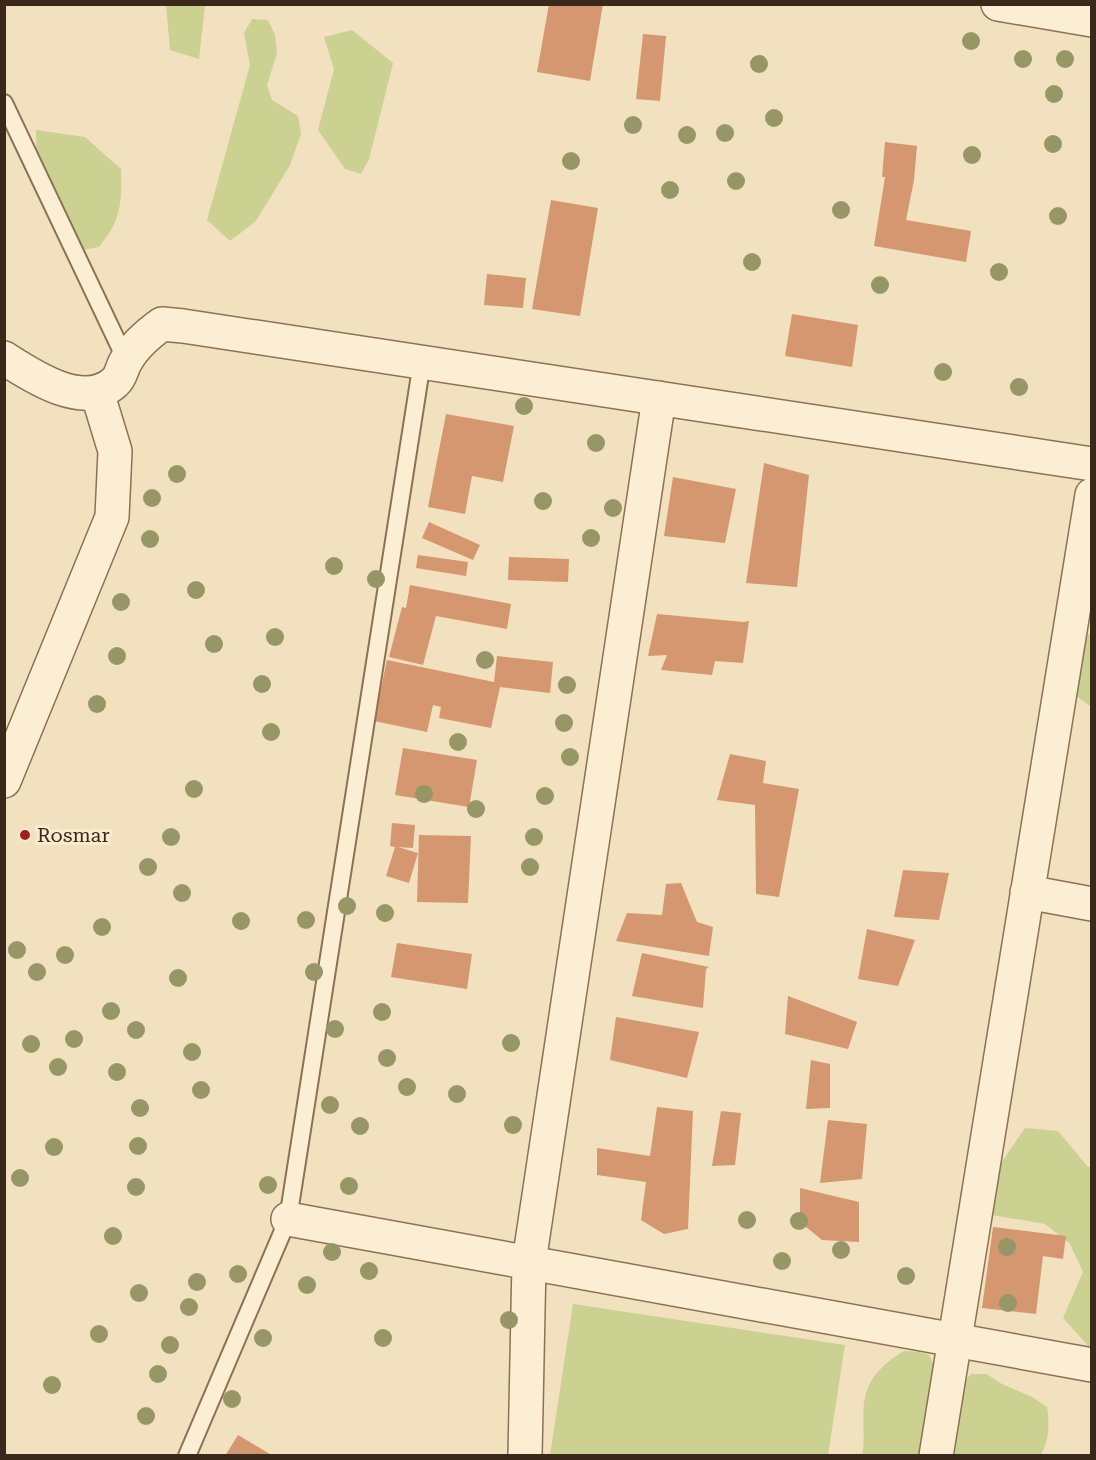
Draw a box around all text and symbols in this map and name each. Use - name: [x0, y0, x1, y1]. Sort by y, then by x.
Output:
- place label: Rosmar: [37, 823, 110, 847]
- marker: Rosmar: [18, 828, 32, 842]

